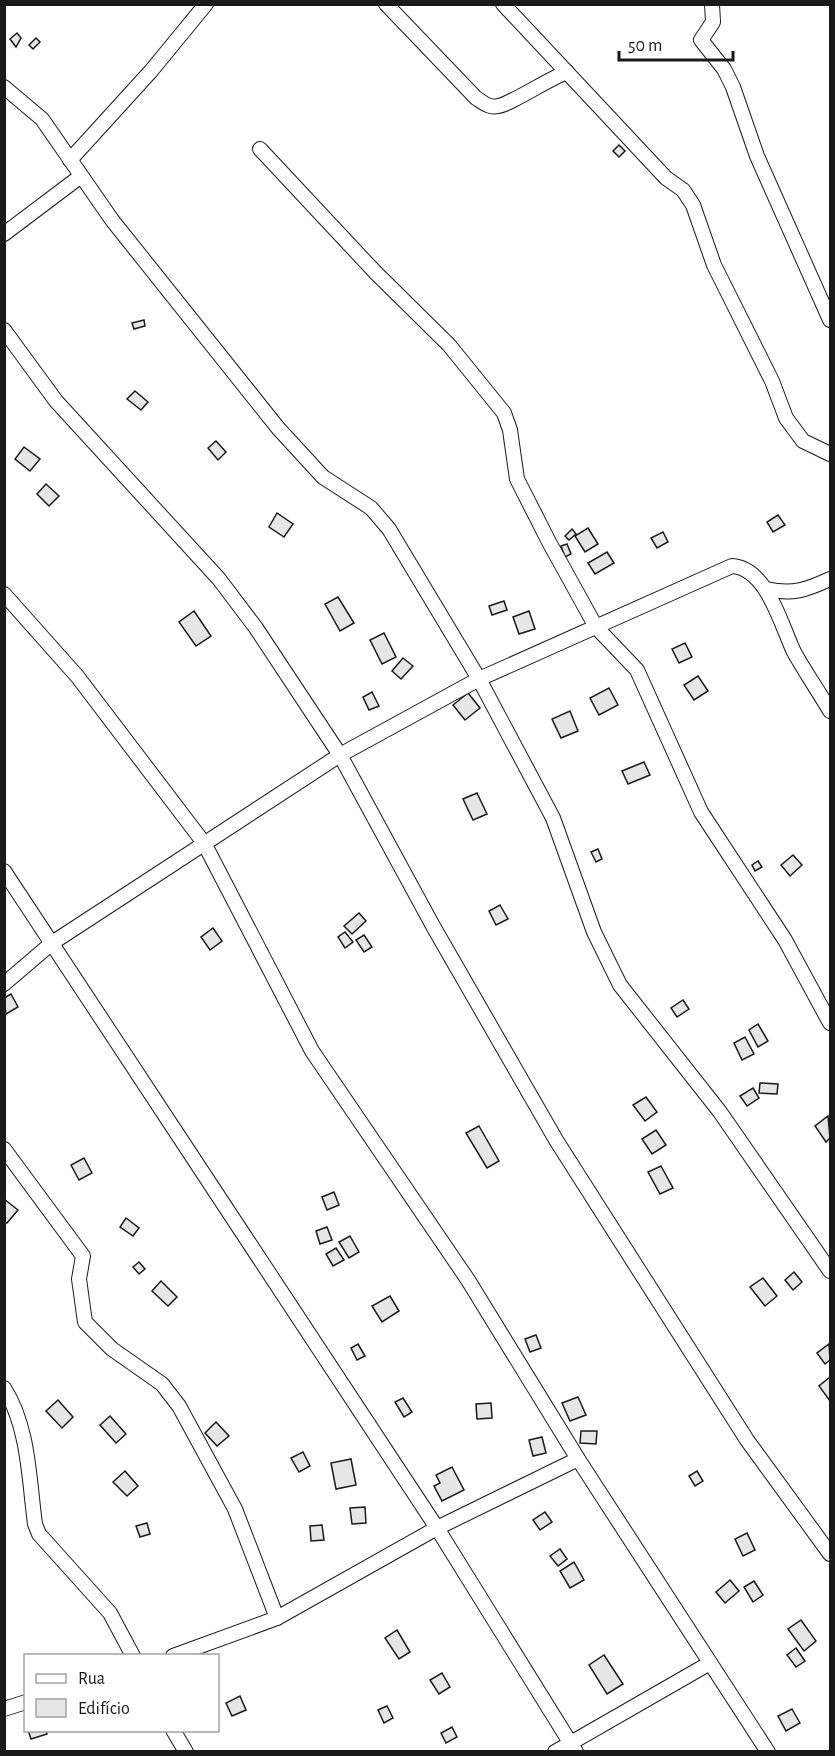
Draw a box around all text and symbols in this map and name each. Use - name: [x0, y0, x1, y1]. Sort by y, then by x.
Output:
- scale bar: [619, 24, 733, 62]
- text: 50 m: [628, 37, 662, 55]
- legend: [24, 1654, 219, 1732]
- text: Rua: [78, 1670, 105, 1688]
- text: Edifício: [78, 1700, 130, 1718]

